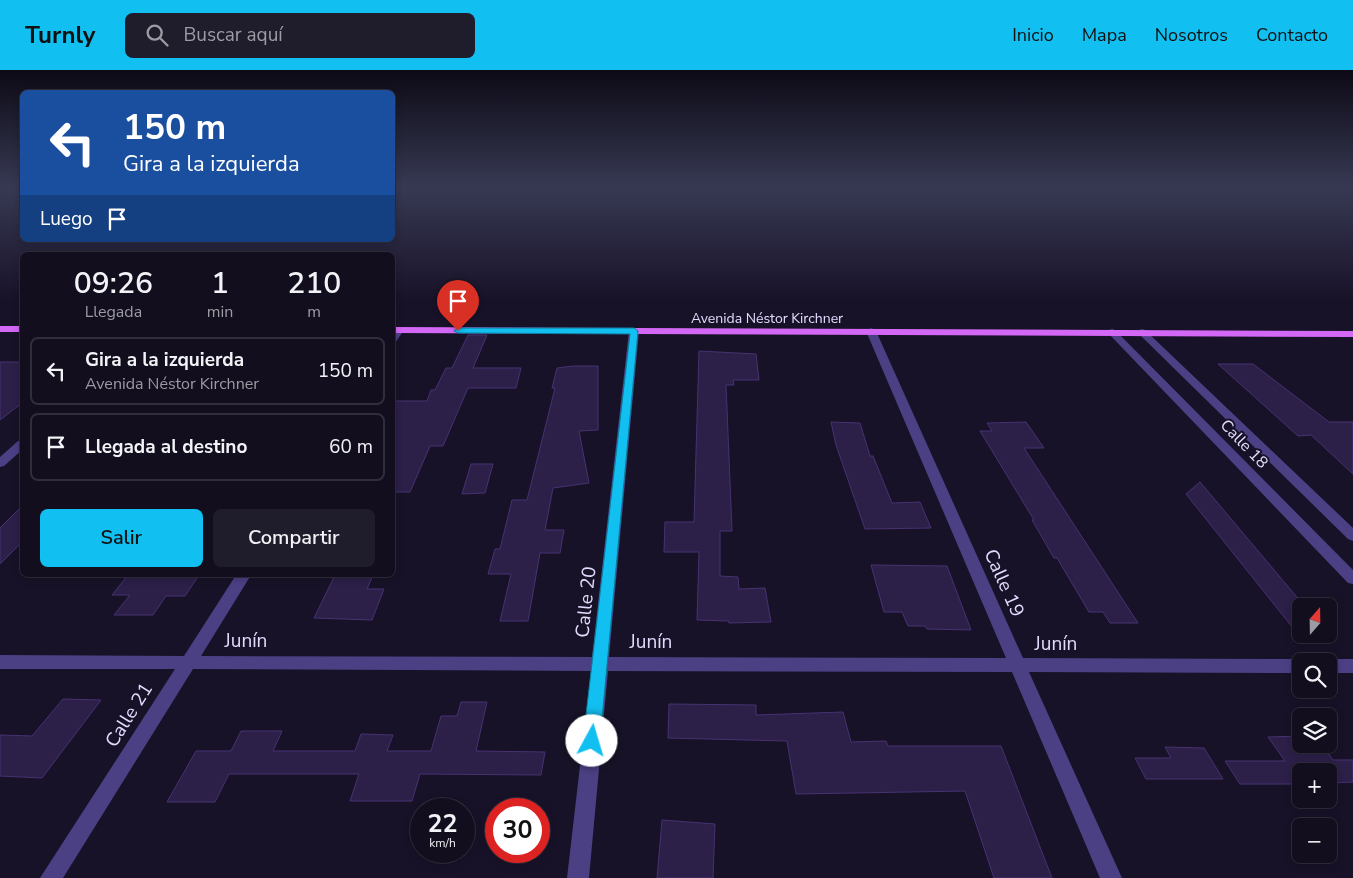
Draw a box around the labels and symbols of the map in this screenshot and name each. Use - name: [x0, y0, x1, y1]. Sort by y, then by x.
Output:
- pin: [437, 280, 479, 331]
- street label: Avenida Néstor Kirchner: [691, 309, 843, 328]
- street label: Calle 18: [1215, 415, 1273, 473]
- street label: Calle 19: [978, 545, 1030, 621]
- street label: Calle 20: [569, 565, 603, 639]
- north arrow: [1292, 598, 1338, 642]
- street label: Junín: [224, 628, 267, 654]
- street label: Junín: [629, 629, 672, 655]
- street label: Junín: [1034, 631, 1077, 657]
- street label: Calle 21: [99, 678, 159, 752]
- position arrow: [565, 714, 617, 766]
- speed limit sign: 30: [485, 798, 550, 863]

